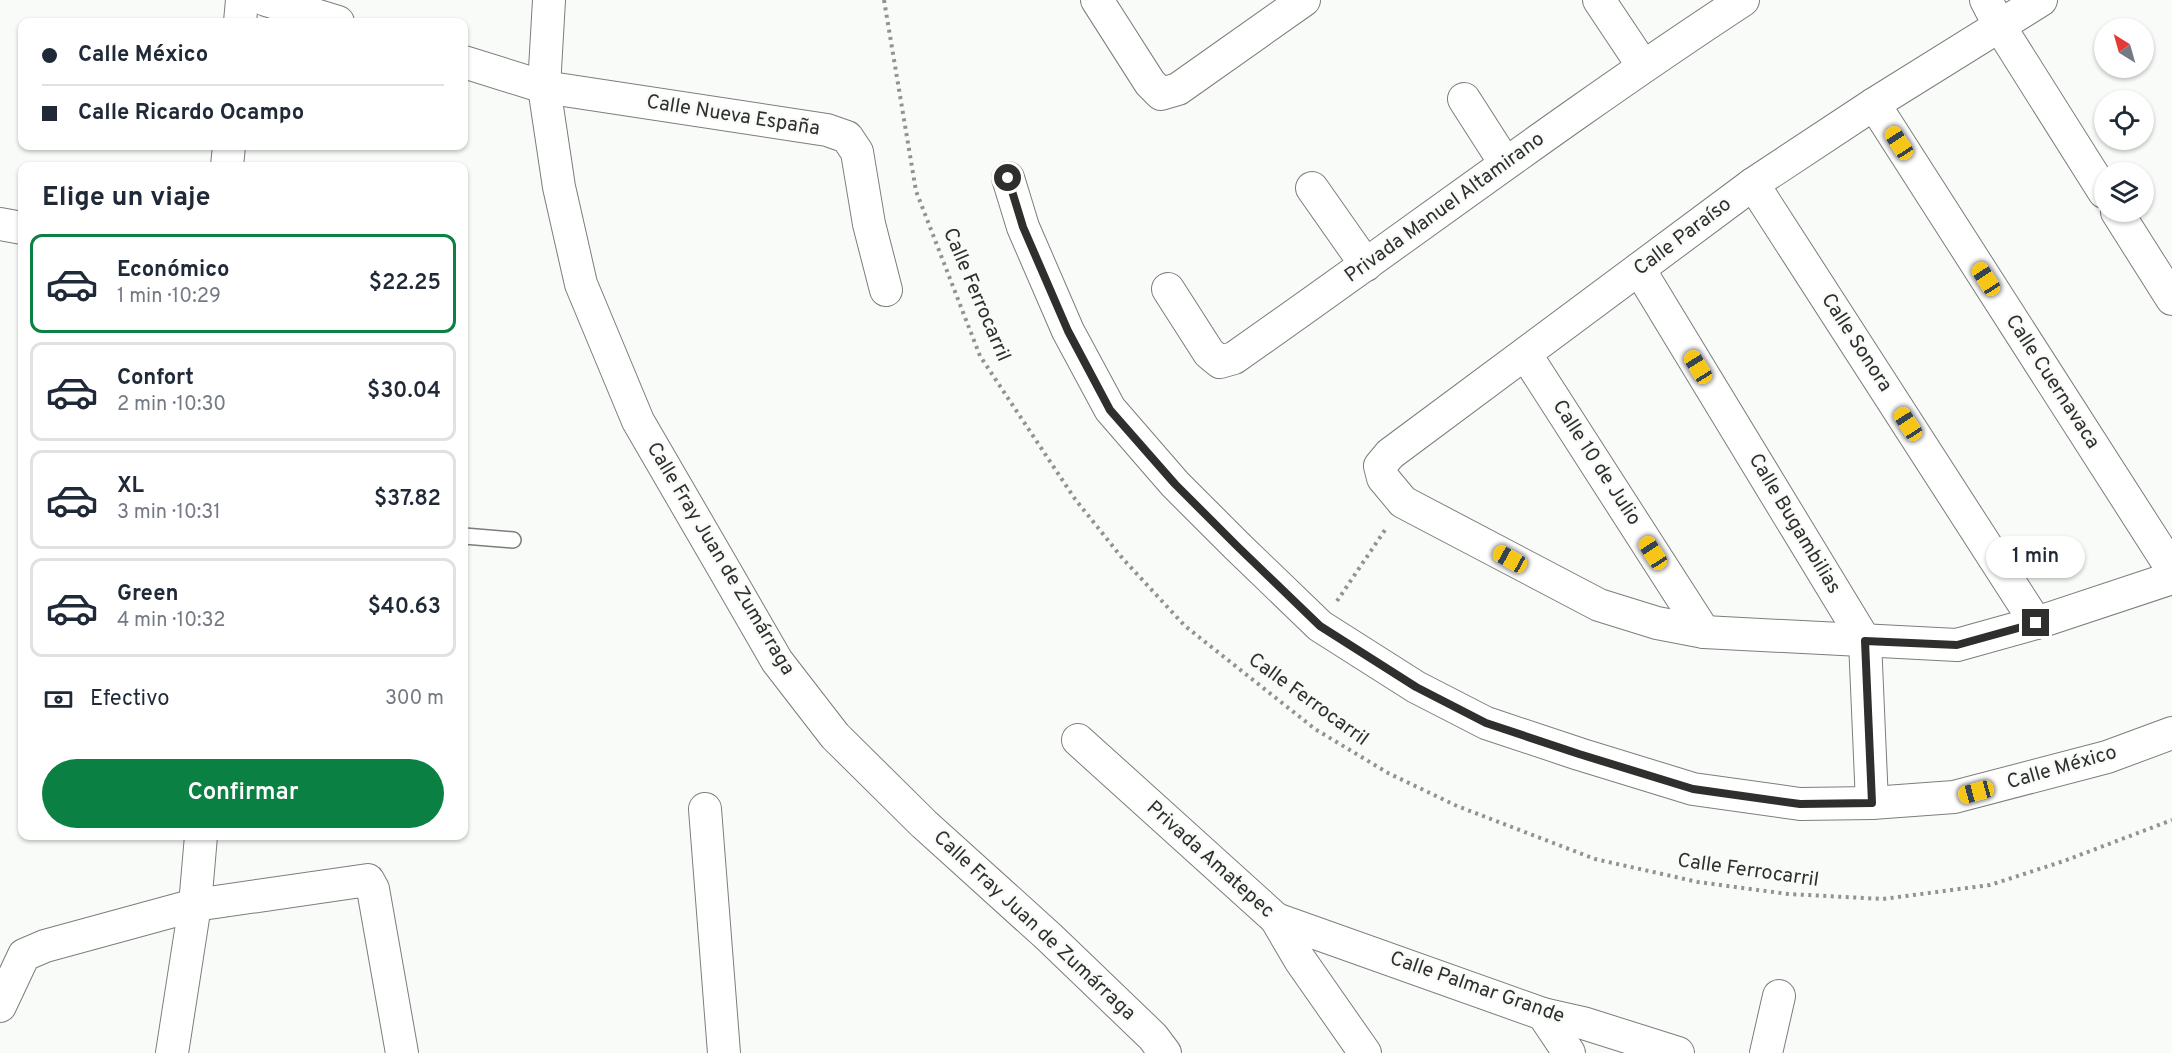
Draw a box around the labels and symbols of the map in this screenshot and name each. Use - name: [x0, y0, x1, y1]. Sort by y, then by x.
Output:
- north arrow: [2094, 18, 2154, 78]
- street label: Calle Nueva España: [644, 89, 822, 143]
- car: [1882, 123, 1916, 163]
- street label: Privada Manuel Altamirano: [1340, 127, 1550, 289]
- route start: [994, 164, 1021, 191]
- street label: Calle Paraíso: [1629, 192, 1737, 282]
- street label: Calle Ferrocarril: [936, 224, 1016, 366]
- car: [1969, 259, 2003, 299]
- street label: Calle Sonora: [1814, 289, 1898, 397]
- street label: Calle Cuernavaca: [1999, 310, 2105, 454]
- car: [1681, 347, 1715, 387]
- street label: Calle 10 de Julio: [1546, 395, 1646, 531]
- car: [1891, 404, 1925, 444]
- street label: Calle Fray Juan de Zumárraga: [640, 438, 800, 680]
- street label: Calle Bugambilias: [1742, 449, 1846, 599]
- car: [1636, 533, 1670, 573]
- callout: 1 min: [1986, 536, 2086, 578]
- car: [1490, 542, 1530, 576]
- route end: [2022, 609, 2049, 636]
- street label: Calle Ferrocarril: [1243, 648, 1373, 752]
- street label: Calle México: [2004, 740, 2120, 796]
- car: [1956, 779, 1996, 805]
- street label: Privada Amatepec: [1141, 796, 1279, 924]
- street label: Calle Fray Juan de Zumárraga: [927, 825, 1141, 1027]
- street label: Calle Ferrocarril: [1676, 848, 1820, 894]
- street label: Calle Palmar Grande: [1386, 946, 1568, 1030]

